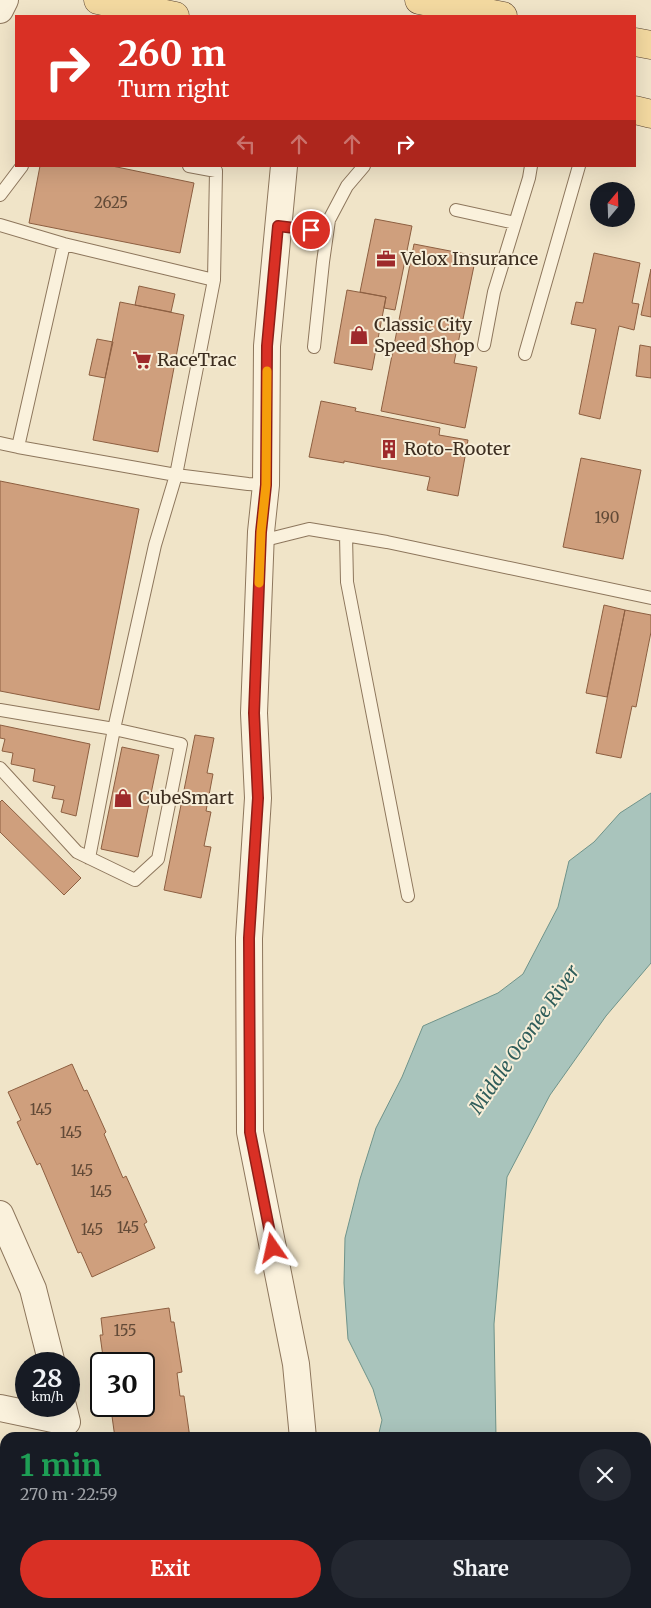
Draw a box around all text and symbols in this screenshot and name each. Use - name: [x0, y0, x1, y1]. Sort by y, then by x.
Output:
- text: 260 m: [118, 32, 226, 76]
- icon: right: [35, 35, 100, 100]
- text: Turn right: [118, 75, 229, 103]
- icon: left: [232, 130, 260, 158]
- icon: ahead: [285, 130, 313, 158]
- icon: ahead: [338, 130, 366, 158]
- icon: right: [391, 130, 419, 158]
- north arrow: [590, 182, 635, 228]
- map controls: [590, 182, 635, 227]
- house number: 2625: [94, 193, 128, 212]
- pin: [290, 209, 332, 251]
- icon: arrive: [297, 216, 325, 244]
- place label: Velox Insurance: [400, 247, 538, 270]
- office icon: Velox Insurance: [375, 248, 397, 270]
- place label: Classic City Speed Shop: [374, 313, 475, 357]
- shop icon: Classic City Speed Shop: [348, 324, 370, 346]
- place label: RaceTrac: [157, 348, 237, 371]
- supermarket icon: RaceTrac: [131, 349, 153, 371]
- place label: Roto-Rooter: [404, 437, 511, 460]
- building icon: Roto-Rooter: [378, 438, 400, 460]
- house number: 190: [595, 508, 619, 527]
- place label: CubeSmart: [138, 786, 234, 809]
- shop icon: CubeSmart: [112, 787, 134, 809]
- water label: Middle Oconee River: [463, 960, 585, 1119]
- house number: 145: [30, 1100, 52, 1119]
- house number: 145: [60, 1123, 82, 1142]
- house number: 145: [71, 1161, 93, 1180]
- house number: 145: [90, 1182, 112, 1201]
- house number: 145: [117, 1218, 139, 1237]
- house number: 145: [81, 1220, 103, 1239]
- position arrow: [246, 1221, 298, 1273]
- house number: 155: [113, 1321, 137, 1340]
- speed limit sign: 30: [90, 1352, 155, 1417]
- text: 28: [32, 1362, 63, 1394]
- text: km/h: [32, 1389, 63, 1404]
- text: 1 min: [20, 1446, 102, 1484]
- button: close: [579, 1449, 631, 1501]
- text: 270 m · 22:59: [20, 1484, 117, 1504]
- button: Exit: [20, 1540, 321, 1598]
- button: Share: [331, 1540, 631, 1598]

